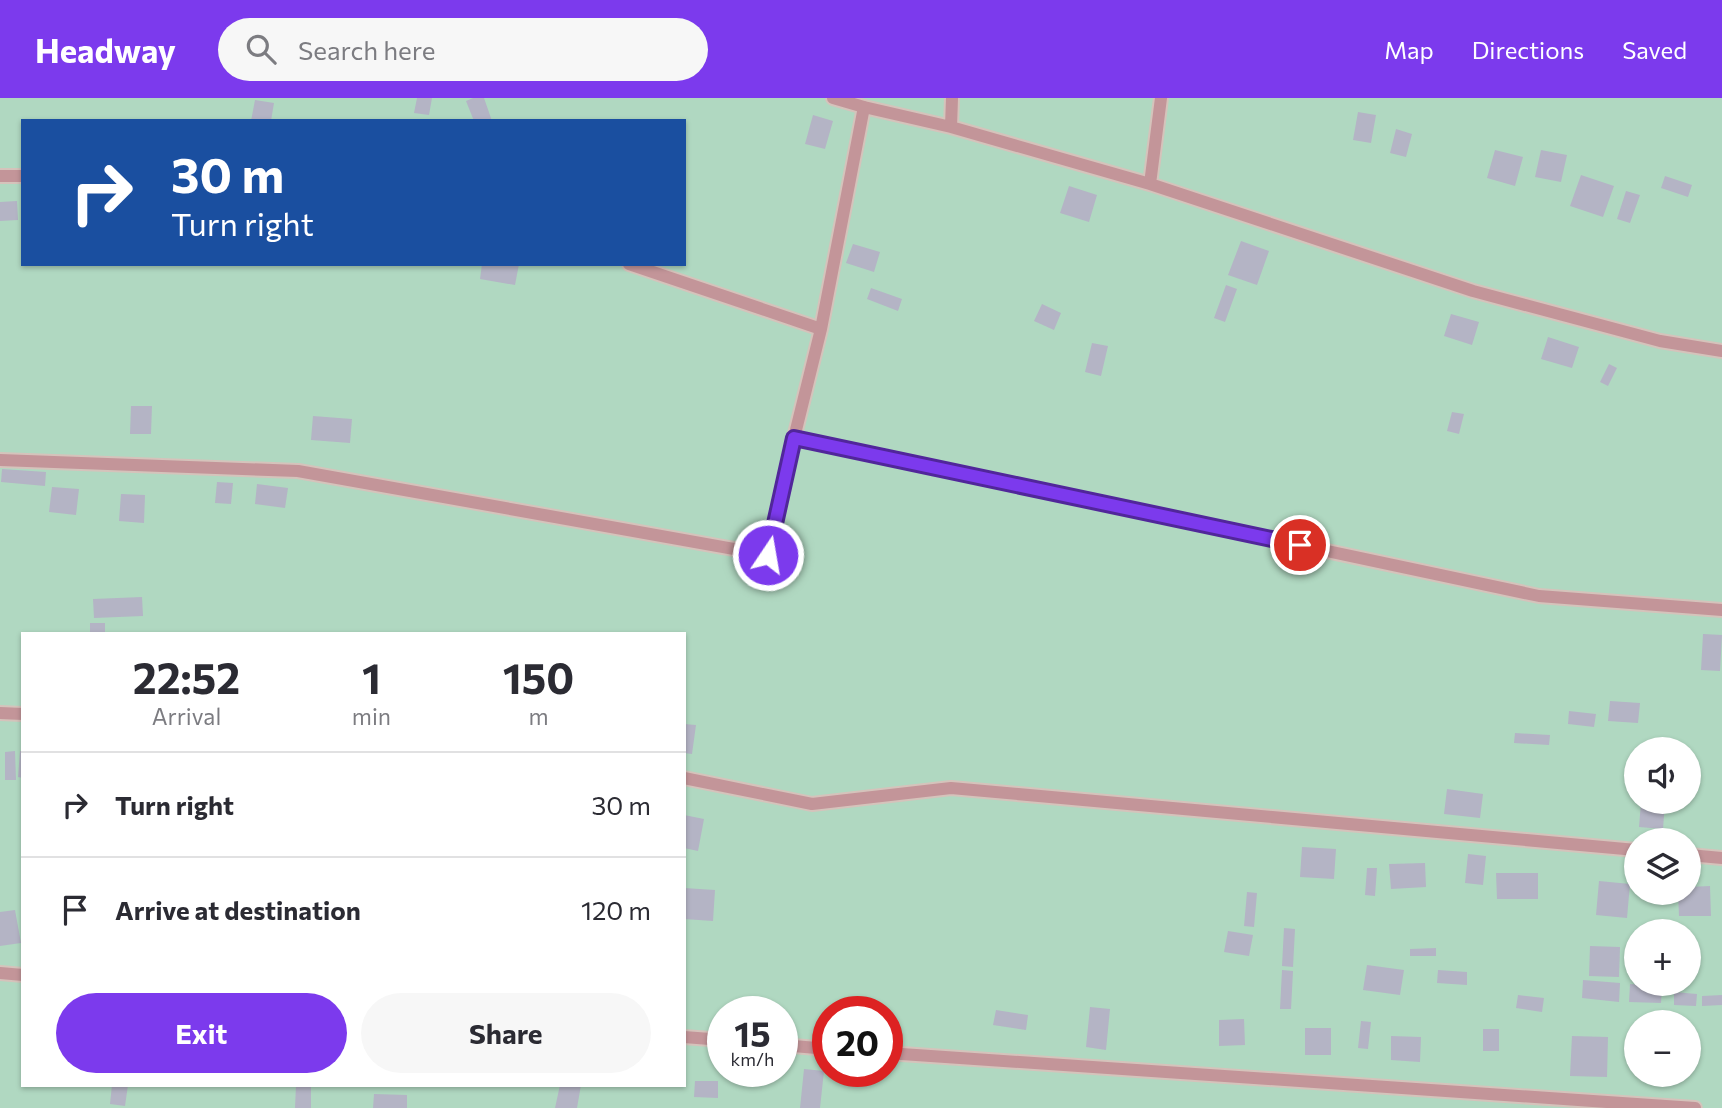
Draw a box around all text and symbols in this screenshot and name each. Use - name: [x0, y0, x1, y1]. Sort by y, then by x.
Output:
- search box: [218, 18, 708, 81]
- text: Headway: [35, 29, 176, 70]
- icon: search: [242, 30, 280, 68]
- text: Search here: [298, 34, 436, 65]
- text: Map: [1384, 35, 1434, 64]
- text: Directions: [1472, 35, 1584, 64]
- text: Saved: [1622, 35, 1687, 64]
- text: 30 m: [171, 143, 284, 203]
- icon: right: [56, 147, 147, 238]
- text: Turn right: [171, 203, 314, 243]
- pin: [1270, 515, 1330, 575]
- position arrow: [731, 518, 805, 592]
- icon: arrive: [1281, 526, 1319, 564]
- text: 22:52: [133, 651, 240, 703]
- text: 1: [362, 651, 381, 703]
- text: 150: [503, 651, 574, 703]
- text: Arrival: [152, 702, 221, 730]
- text: min: [352, 702, 391, 730]
- text: m: [528, 702, 549, 730]
- map controls: [1624, 737, 1701, 1087]
- button: sound: [1624, 737, 1701, 814]
- icon: right: [56, 786, 94, 824]
- text: Turn right: [115, 789, 234, 820]
- text: 30 m: [592, 789, 651, 820]
- button: layers: [1624, 828, 1701, 905]
- icon: arrive: [56, 891, 94, 929]
- text: Arrive at destination: [115, 894, 361, 925]
- text: 120 m: [581, 894, 651, 925]
- button: +: [1624, 919, 1701, 996]
- button: Exit: [56, 993, 347, 1073]
- button: Share: [361, 993, 651, 1073]
- speed limit sign: 20: [812, 996, 903, 1087]
- button: −: [1624, 1010, 1701, 1087]
- text: 15: [734, 1011, 771, 1054]
- text: km/h: [731, 1048, 774, 1070]

